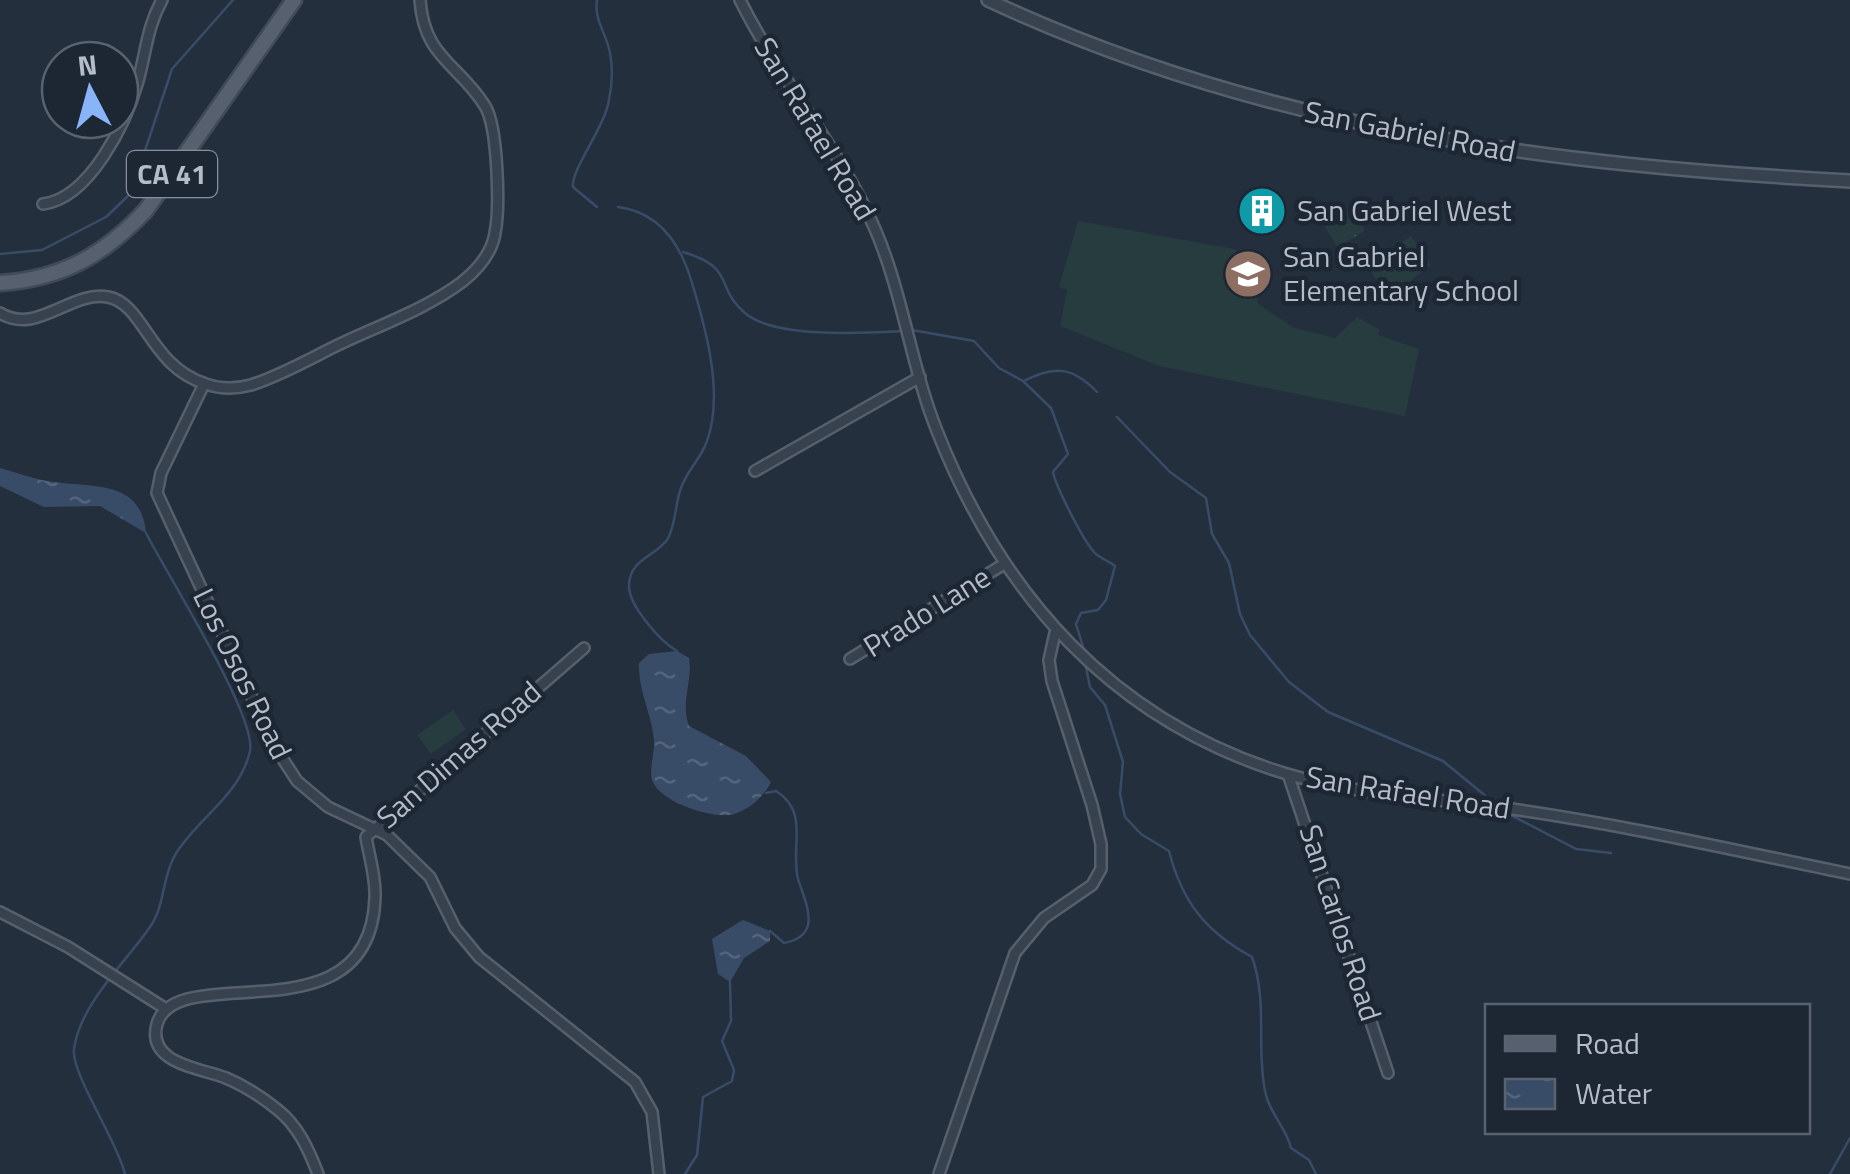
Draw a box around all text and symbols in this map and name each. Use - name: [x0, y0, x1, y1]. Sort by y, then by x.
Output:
- street label: San Rafael Road: [743, 28, 889, 229]
- north arrow: [40, 40, 140, 140]
- text: N: [75, 42, 99, 87]
- street label: San Gabriel Road: [1301, 88, 1520, 174]
- road number: CA 41: [127, 151, 217, 197]
- building icon: San Gabriel West: [1236, 185, 1288, 237]
- place label: San Gabriel West: [1297, 187, 1512, 233]
- place label: San Gabriel Elementary School: [1283, 233, 1519, 313]
- school or university icon: San Gabriel Elementary School: [1222, 248, 1274, 300]
- street label: Prado Lane: [854, 554, 999, 668]
- street label: Los Osos Road: [182, 580, 304, 767]
- street label: San Dimas Road: [366, 669, 551, 839]
- street label: San Rafael Road: [1303, 753, 1514, 831]
- street label: San Carlos Road: [1288, 819, 1394, 1027]
- legend: [1485, 1004, 1810, 1134]
- text: Road: [1575, 1020, 1640, 1066]
- text: Water: [1575, 1070, 1652, 1116]

